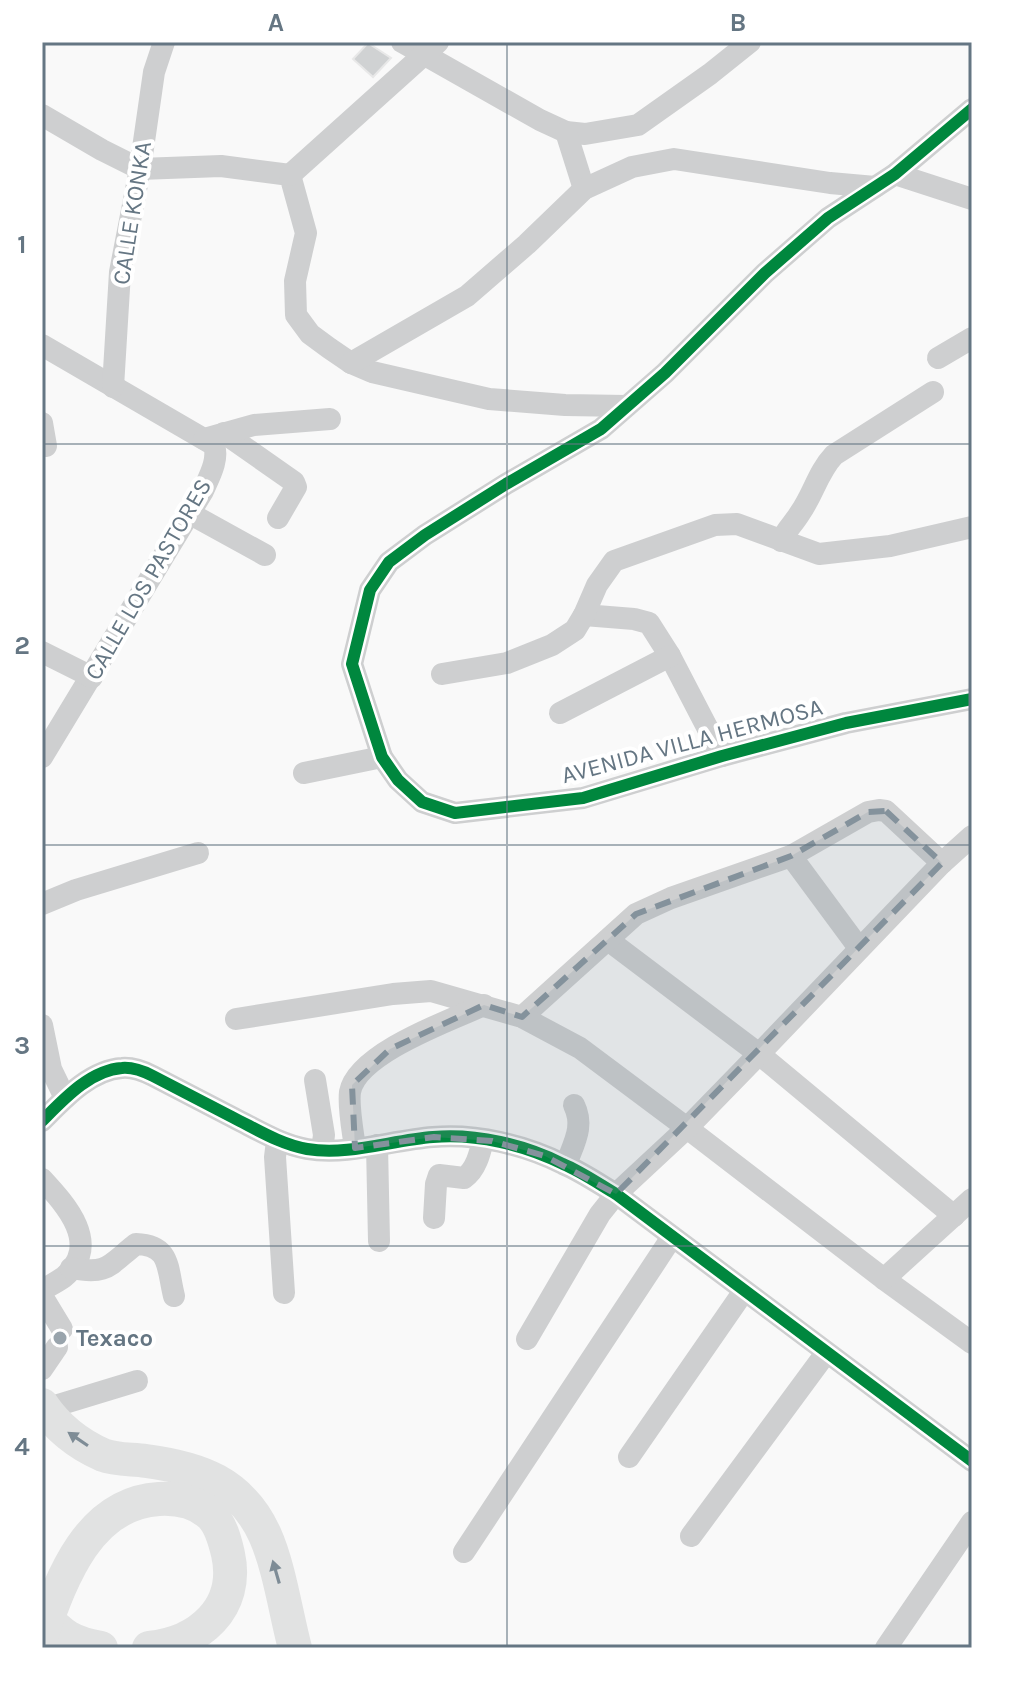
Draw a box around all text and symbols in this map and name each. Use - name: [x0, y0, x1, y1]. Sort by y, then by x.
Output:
- text: A: [268, 7, 284, 38]
- text: B: [730, 7, 746, 38]
- street label: CALLE KONKA: [107, 139, 157, 287]
- text: 1: [17, 229, 27, 260]
- street label: CALLE LOS PASTORES: [79, 473, 217, 685]
- text: 2: [14, 630, 30, 661]
- street label: AVENIDA VILLA HERMOSA: [558, 693, 826, 789]
- text: 3: [14, 1030, 30, 1061]
- place label: Texaco: [76, 1324, 153, 1352]
- marker: Texaco: [51, 1329, 69, 1347]
- text: 4: [14, 1431, 30, 1462]
- one-way arrow: [67, 1432, 88, 1447]
- one-way arrow: [269, 1560, 282, 1584]

